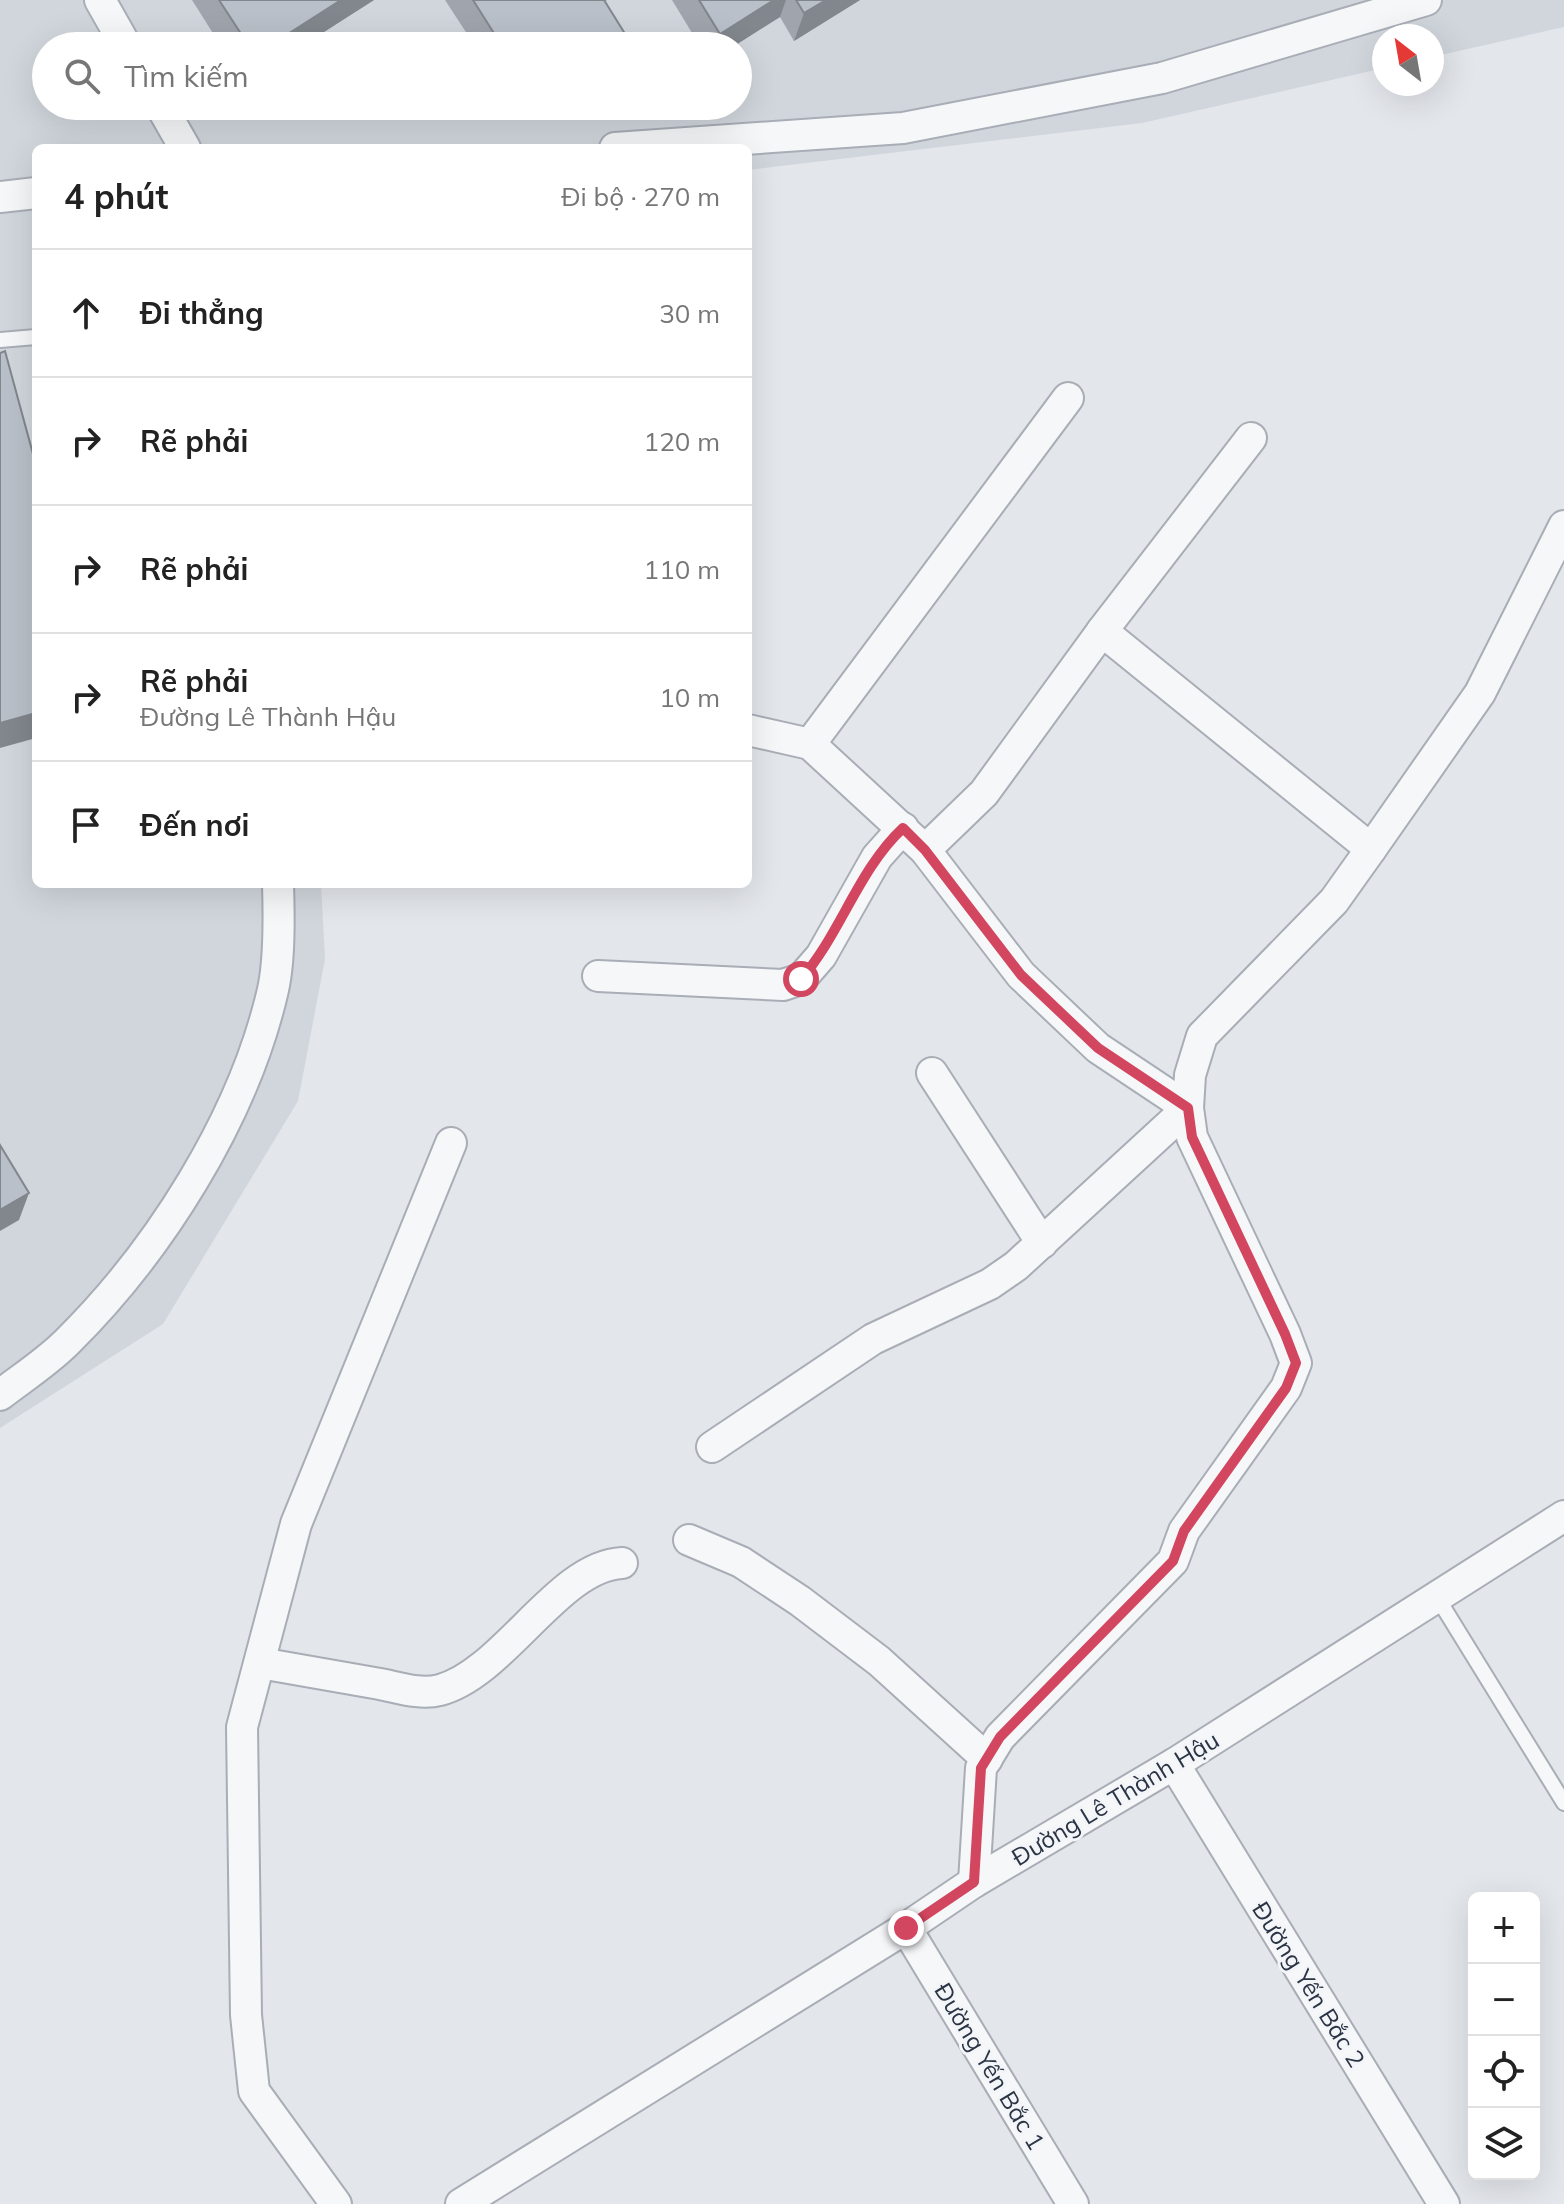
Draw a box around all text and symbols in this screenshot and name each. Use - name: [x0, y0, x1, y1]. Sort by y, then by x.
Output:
- north arrow: [1372, 24, 1444, 96]
- search box: [32, 32, 752, 120]
- icon: search: [60, 54, 104, 98]
- text: Tìm kiếm: [124, 57, 249, 95]
- text: 4 phút: [64, 175, 168, 218]
- text: Đi bộ · 270 m: [561, 180, 720, 213]
- icon: ahead: [64, 291, 108, 335]
- text: Đi thẳng: [140, 294, 264, 332]
- text: 30 m: [659, 297, 720, 330]
- icon: right: [64, 419, 108, 463]
- text: Rẽ phải: [140, 422, 248, 460]
- text: 120 m: [644, 425, 720, 458]
- icon: right: [64, 547, 108, 591]
- text: Rẽ phải: [140, 550, 248, 588]
- text: 110 m: [644, 553, 720, 586]
- text: Rẽ phải: [140, 662, 248, 700]
- icon: right: [64, 675, 108, 719]
- text: 10 m: [659, 681, 720, 714]
- text: Đường Lê Thành Hậu: [140, 700, 396, 733]
- icon: arrive: [64, 803, 108, 847]
- text: Đến nơi: [140, 806, 249, 844]
- route start: [783, 961, 819, 997]
- street label: Đường Lê Thành Hậu: [1006, 1724, 1224, 1872]
- map controls: [1468, 1892, 1540, 2180]
- button: +: [1468, 1892, 1540, 1964]
- street label: Đường Yến Bắc 2: [1246, 1896, 1372, 2072]
- route end: [888, 1910, 924, 1946]
- button: −: [1468, 1964, 1540, 2036]
- street label: Đường Yến Bắc 1: [928, 1977, 1052, 2155]
- button: locate: [1468, 2036, 1540, 2108]
- button: layers: [1468, 2108, 1540, 2180]

